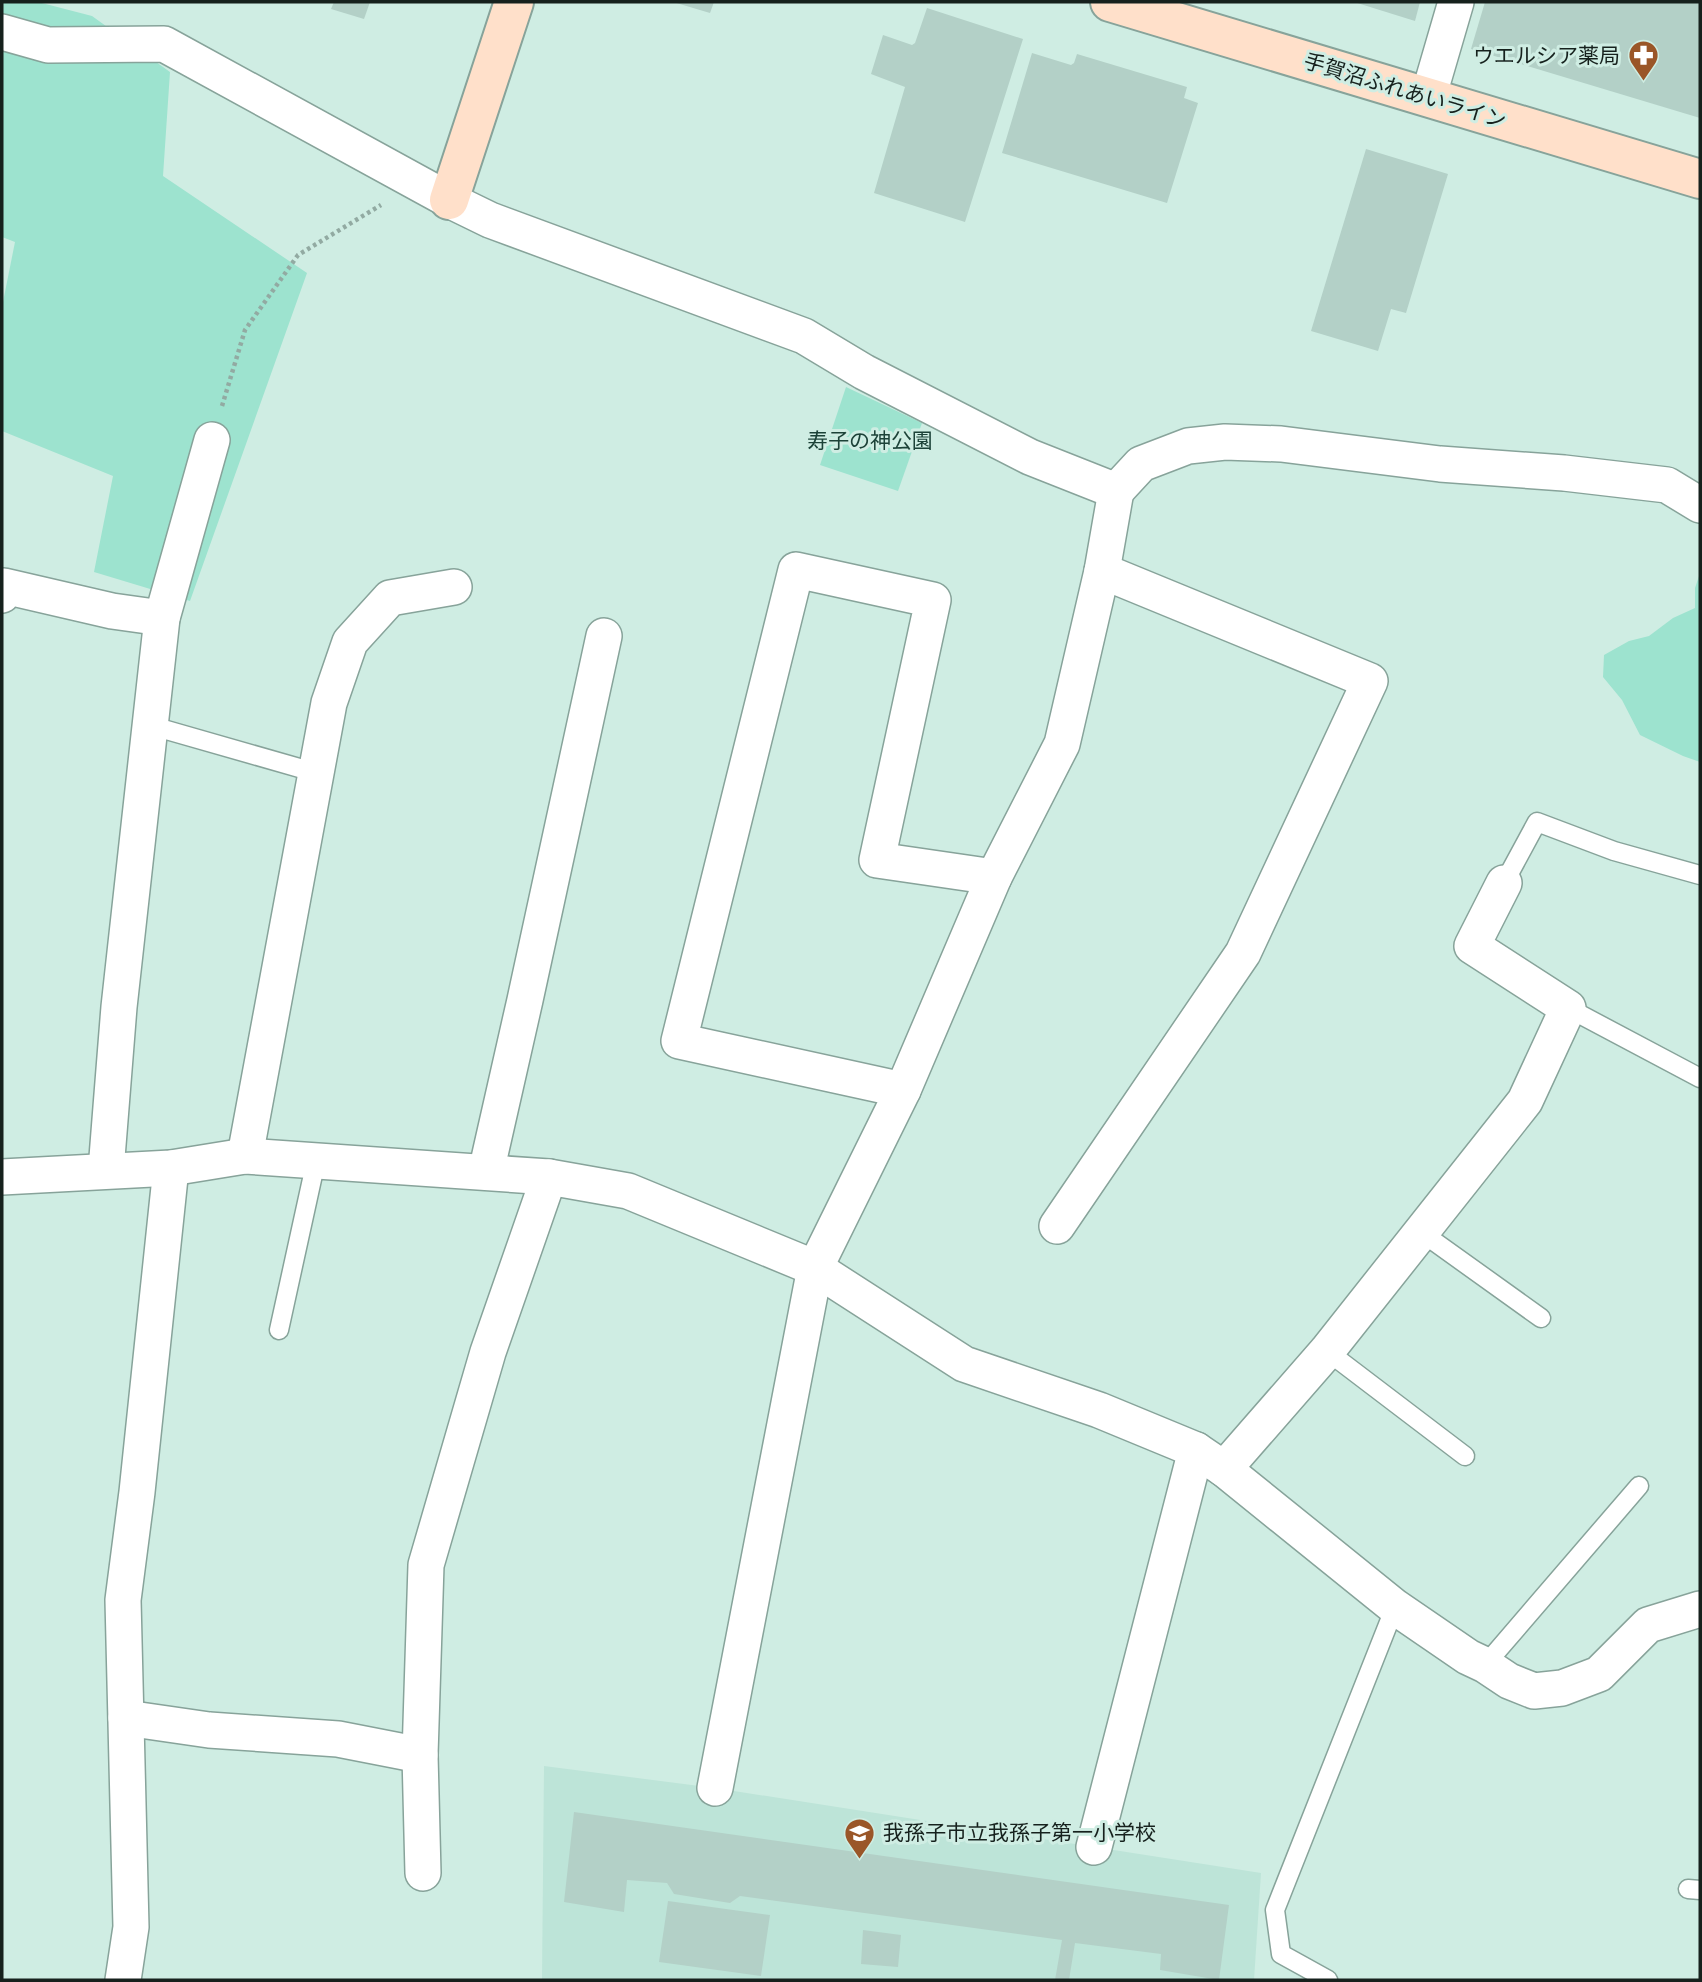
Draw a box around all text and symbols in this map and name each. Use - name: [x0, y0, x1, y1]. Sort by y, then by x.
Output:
- pharmacy icon: ウエルシア薬局: [1626, 39, 1660, 83]
- place label: ウエルシア薬局: [1473, 41, 1620, 69]
- street label: 手賀沼ふれあいライン: [1301, 46, 1510, 134]
- park label: 寿子の神公園: [807, 426, 933, 454]
- school or university icon: 我孫子市立我孫子第一小学校: [843, 1816, 877, 1860]
- place label: 我孫子市立我孫子第一小学校: [883, 1818, 1156, 1846]

